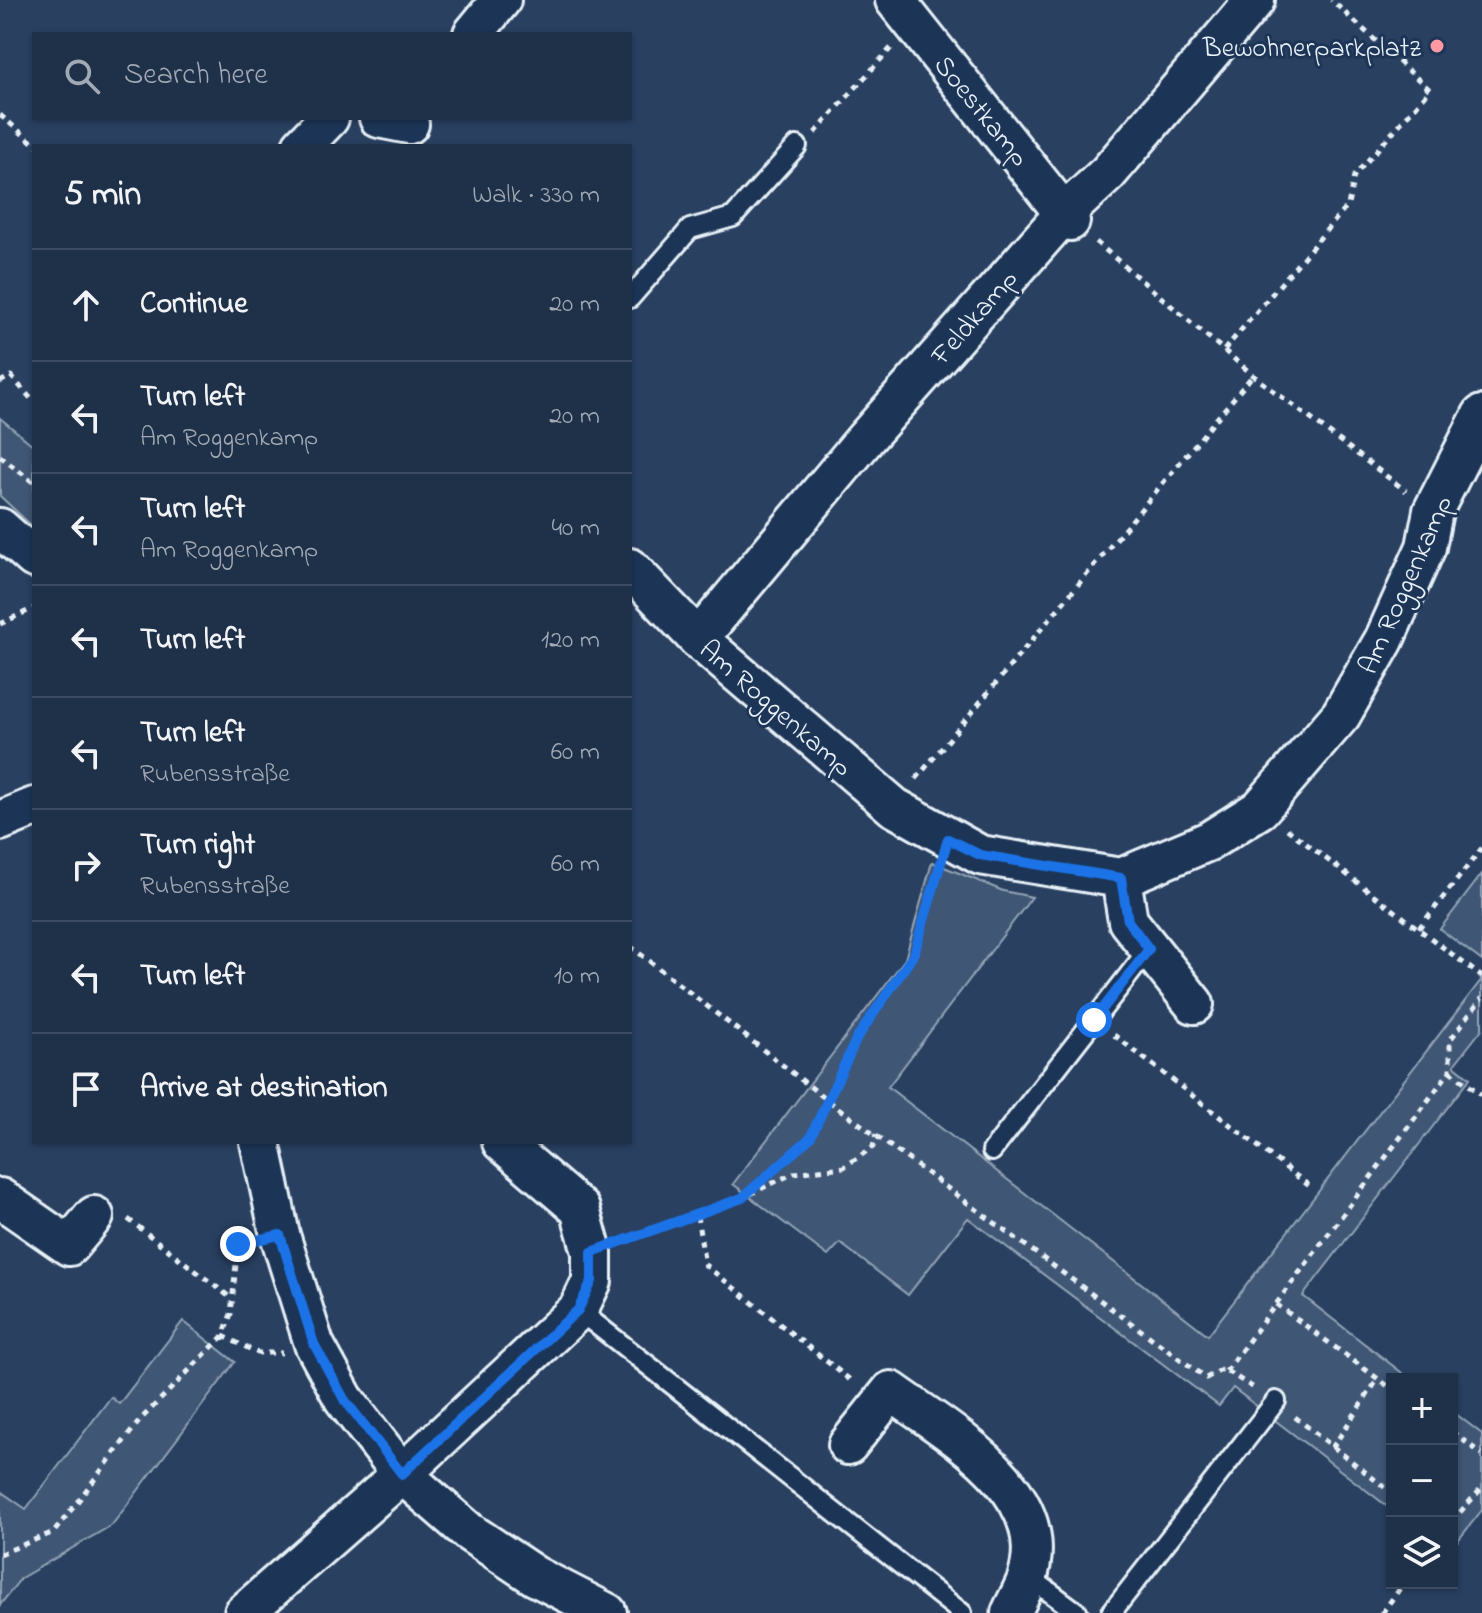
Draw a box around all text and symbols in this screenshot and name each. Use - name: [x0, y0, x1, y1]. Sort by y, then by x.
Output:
- place label: Bewohnerparkplatz: [1202, 29, 1421, 70]
- search box: [32, 32, 632, 120]
- marker: Bewohnerparkplatz: [1428, 37, 1446, 55]
- street label: Soestkamp: [922, 48, 1038, 177]
- icon: search: [60, 54, 104, 98]
- text: Search here: [124, 54, 268, 98]
- text: 5 min: [64, 171, 141, 221]
- text: Walk · 330 m: [472, 177, 600, 215]
- street label: Feldkamp: [922, 261, 1029, 376]
- icon: ahead: [64, 283, 108, 327]
- text: Continue: [140, 283, 248, 327]
- text: 20 m: [549, 286, 600, 324]
- text: Turn left: [140, 376, 245, 420]
- icon: left: [64, 395, 108, 439]
- text: 20 m: [549, 398, 600, 436]
- text: Am Roggenkamp: [140, 420, 318, 458]
- text: Turn left: [140, 488, 245, 532]
- street label: Am Roggenkamp: [1349, 489, 1465, 681]
- icon: left: [64, 507, 108, 551]
- text: 40 m: [551, 510, 600, 548]
- text: Am Roggenkamp: [140, 532, 318, 570]
- icon: left: [64, 619, 108, 663]
- text: Turn left: [140, 619, 245, 663]
- text: 120 m: [541, 622, 600, 660]
- street label: Am Roggenkamp: [689, 631, 861, 788]
- text: Turn left: [140, 712, 245, 756]
- icon: left: [64, 731, 108, 775]
- text: 60 m: [551, 734, 600, 772]
- text: Rubensstraße: [140, 756, 290, 794]
- text: Turn right: [140, 824, 255, 868]
- icon: right: [64, 843, 108, 887]
- text: 60 m: [551, 846, 600, 884]
- text: Rubensstraße: [140, 868, 290, 906]
- icon: left: [64, 955, 108, 999]
- text: Turn left: [140, 955, 245, 999]
- text: 10 m: [554, 958, 600, 996]
- route start: [1076, 1002, 1112, 1038]
- icon: arrive: [64, 1067, 108, 1111]
- text: Arrive at destination: [140, 1067, 388, 1111]
- route end: [220, 1226, 256, 1262]
- map controls: [1386, 1373, 1458, 1589]
- button: +: [1386, 1373, 1458, 1445]
- button: −: [1386, 1445, 1458, 1517]
- button: layers: [1386, 1517, 1458, 1589]

